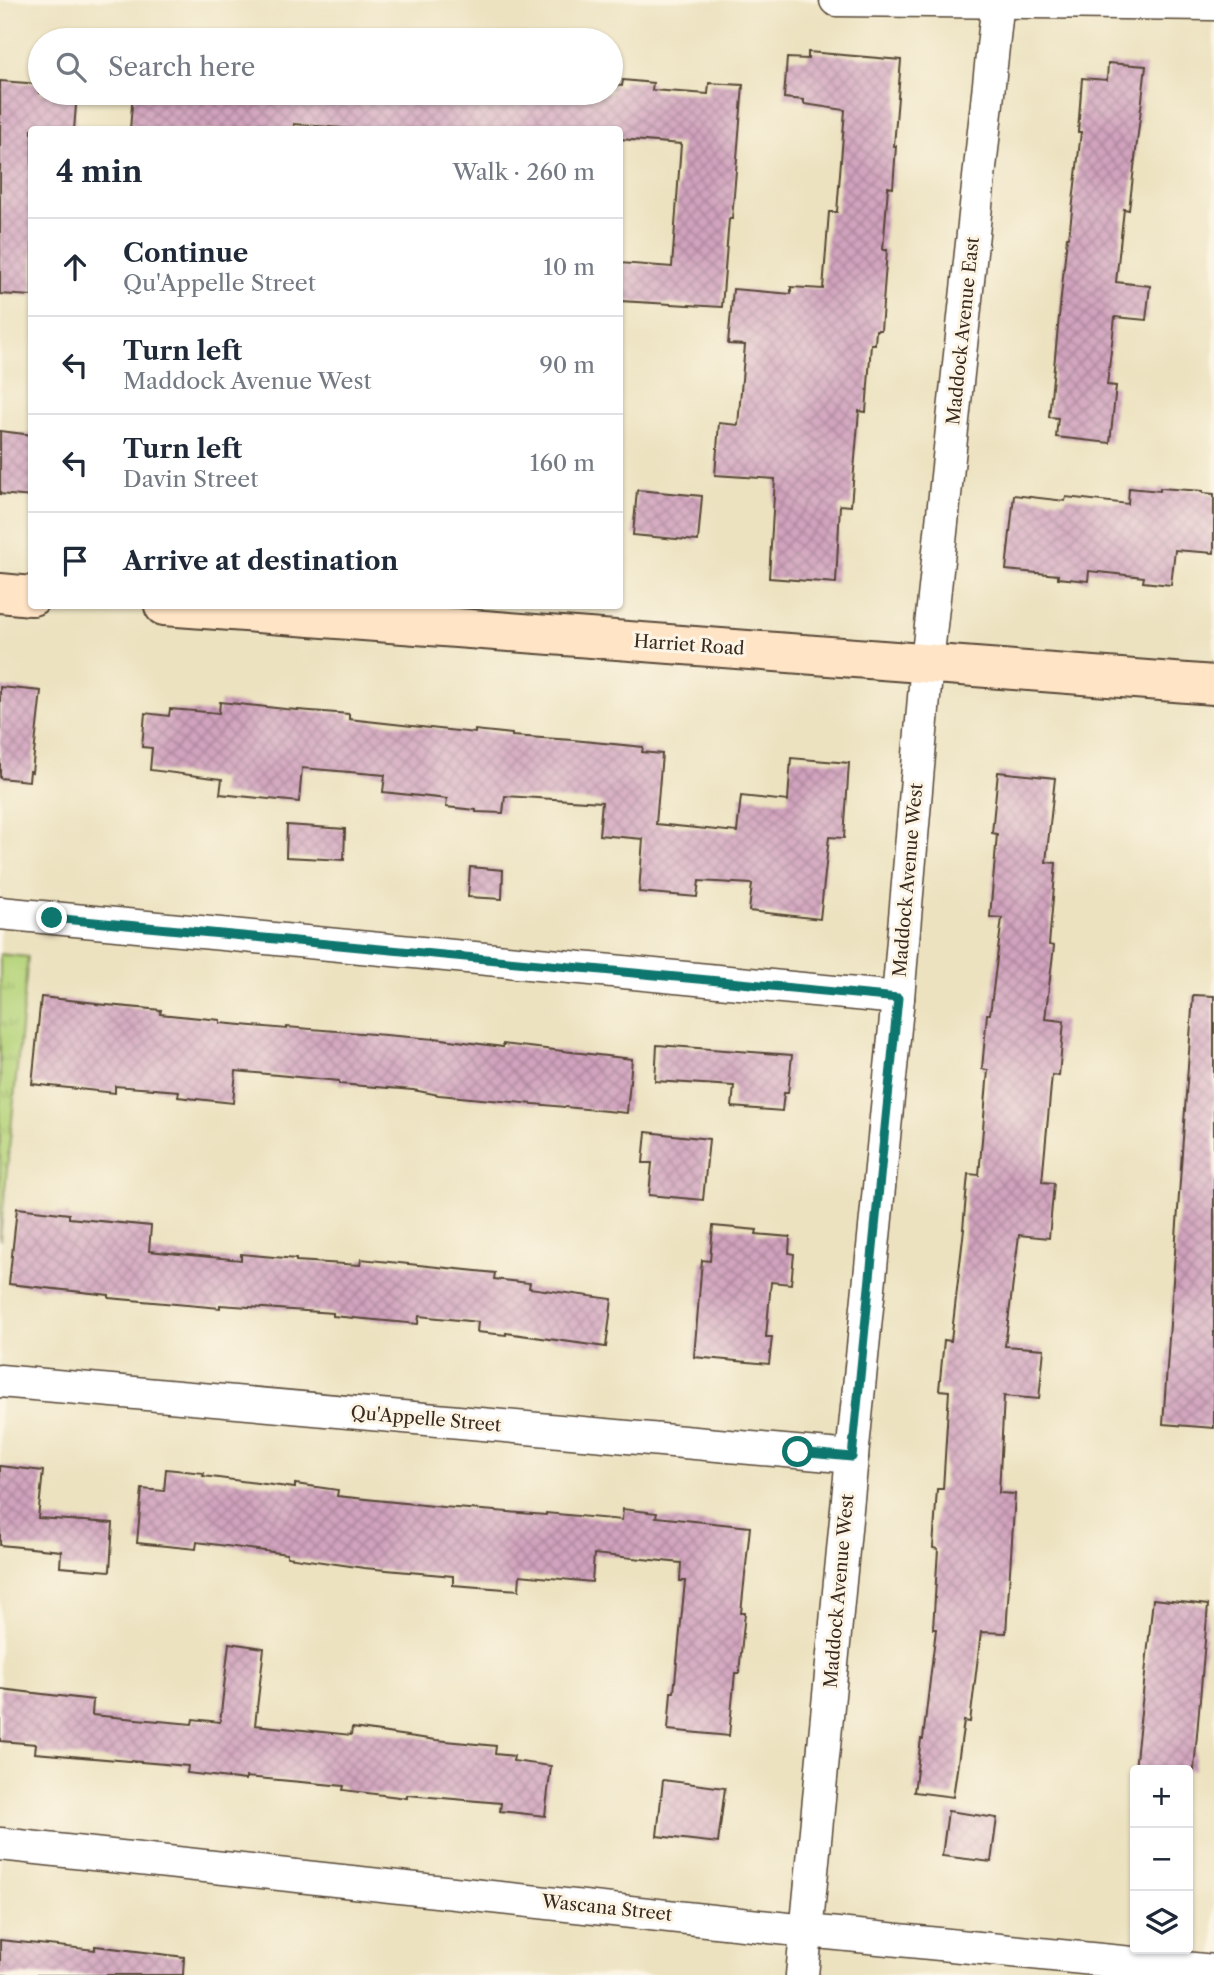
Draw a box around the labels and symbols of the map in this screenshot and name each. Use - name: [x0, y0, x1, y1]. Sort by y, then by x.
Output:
- street label: Maddock Avenue East: [942, 235, 984, 426]
- street label: Harriet Road: [633, 630, 745, 660]
- street label: Maddock Avenue West: [889, 782, 927, 978]
- route end: [36, 902, 67, 933]
- street label: Qu'Appelle Street: [350, 1401, 503, 1437]
- route start: [782, 1436, 813, 1467]
- street label: Maddock Avenue West: [820, 1493, 858, 1689]
- street label: Wascana Street: [540, 1890, 674, 1926]

